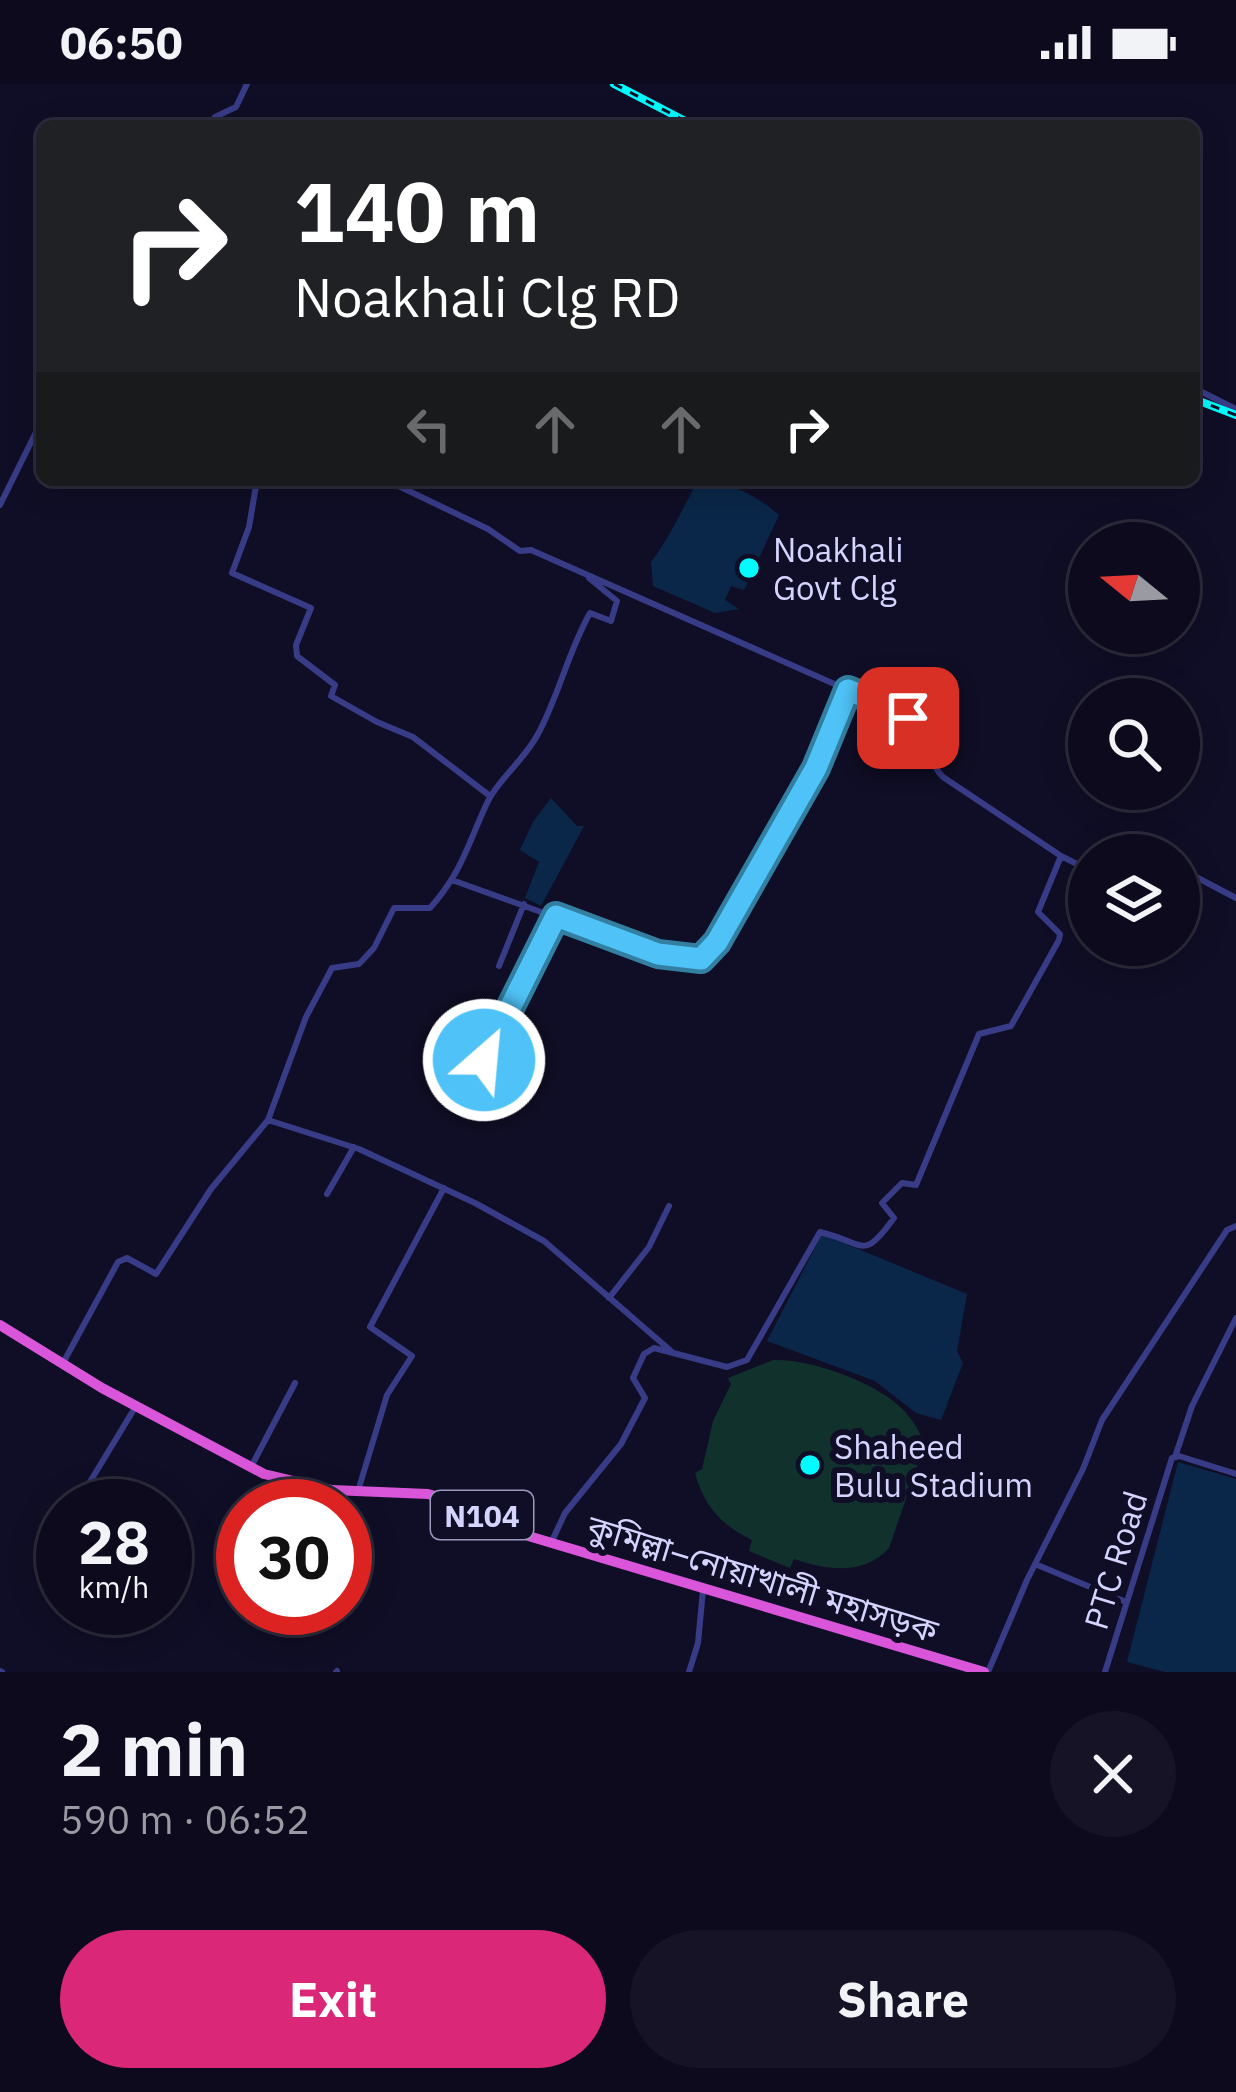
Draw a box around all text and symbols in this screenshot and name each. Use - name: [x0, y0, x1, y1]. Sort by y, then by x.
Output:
- text: 06:50: [60, 13, 183, 71]
- text: 140 m: [294, 156, 540, 265]
- icon: right: [96, 168, 252, 324]
- text: Noakhali Clg RD: [294, 262, 680, 332]
- icon: left: [396, 396, 462, 462]
- icon: ahead: [522, 396, 588, 462]
- icon: ahead: [648, 396, 714, 462]
- icon: right: [774, 396, 840, 462]
- north arrow: [1068, 522, 1200, 654]
- map controls: [1068, 522, 1200, 966]
- place label: Noakhali Govt Clg: [773, 528, 903, 609]
- marker: Noakhali Govt Clg: [736, 555, 762, 581]
- pin: [857, 667, 959, 769]
- button: search: [1068, 678, 1200, 810]
- icon: arrive: [875, 685, 941, 751]
- button: layers: [1068, 834, 1200, 966]
- position arrow: [421, 997, 547, 1123]
- place label: Shaheed Bulu Stadium: [834, 1425, 1033, 1506]
- marker: Shaheed Bulu Stadium: [797, 1452, 823, 1478]
- speed limit sign: 30: [216, 1479, 372, 1635]
- street label: PTC Road: [1074, 1486, 1156, 1634]
- road number: N104: [431, 1491, 533, 1539]
- text: 28: [78, 1502, 150, 1581]
- street label: কুমিল্লা–নোয়াখালী মহাসড়ক: [582, 1504, 944, 1652]
- text: km/h: [79, 1567, 149, 1606]
- text: 2 min: [60, 1702, 248, 1796]
- button: close: [1050, 1711, 1176, 1837]
- text: 590 m · 06:52: [60, 1794, 310, 1845]
- button: Exit: [60, 1930, 606, 2068]
- button: Share: [630, 1930, 1176, 2068]

